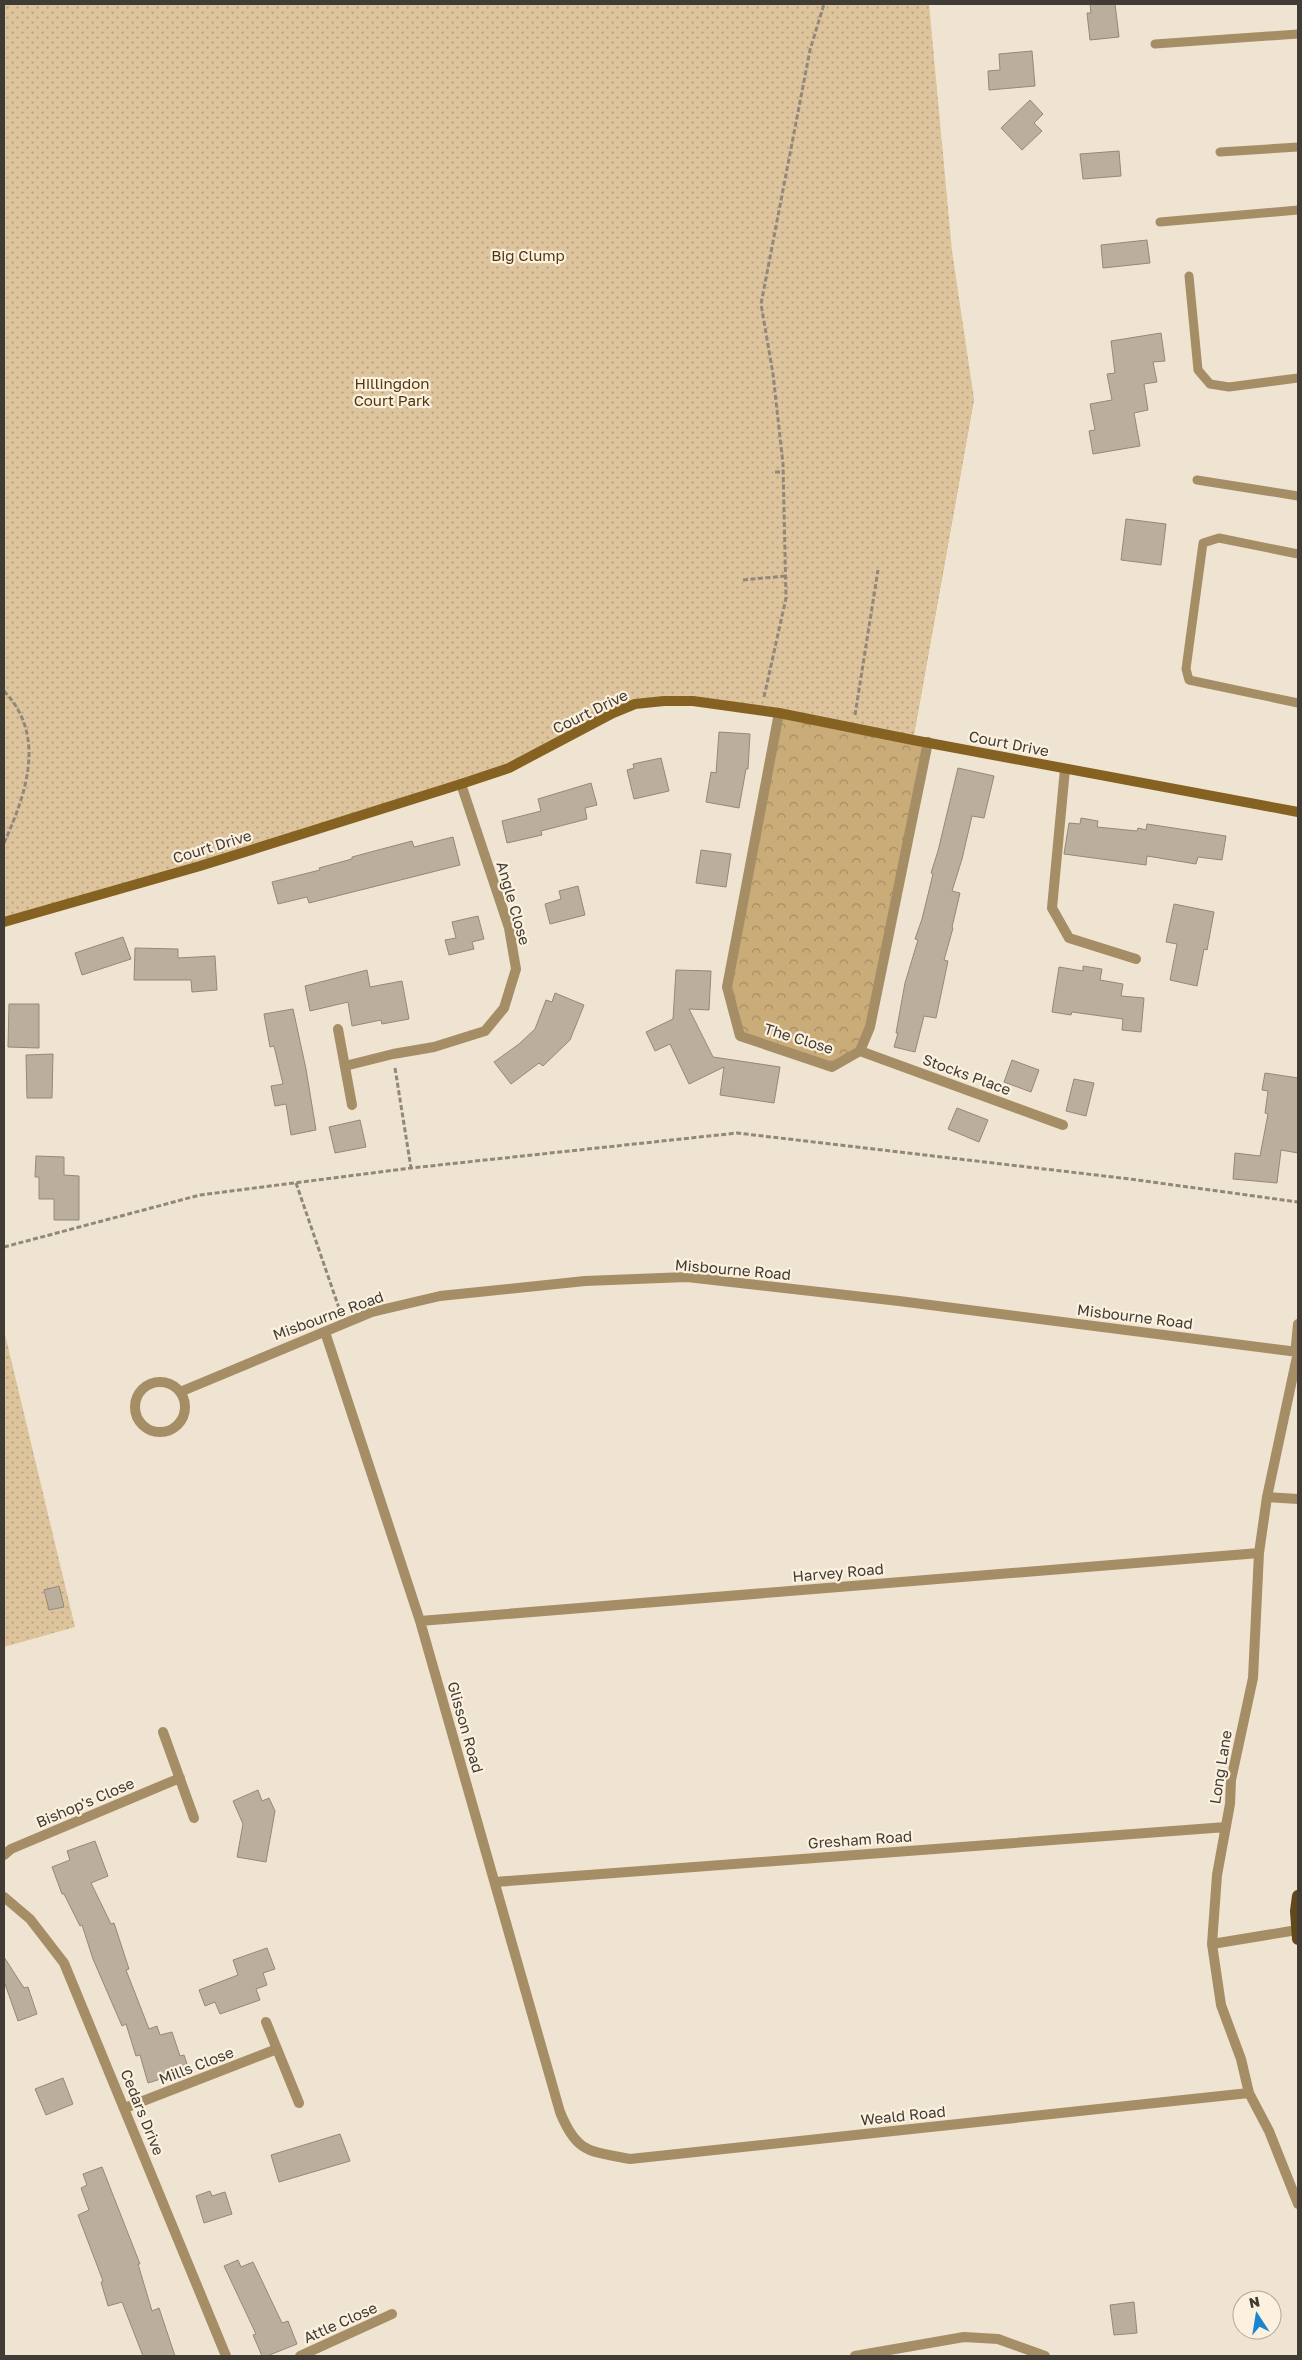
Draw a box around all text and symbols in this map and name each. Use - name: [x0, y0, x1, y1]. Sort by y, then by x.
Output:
- park label: Big Clump: [491, 246, 565, 264]
- park label: Hillingdon Court Park: [354, 374, 431, 409]
- street label: Court Drive: [549, 685, 631, 737]
- street label: Court Drive: [967, 726, 1051, 760]
- street label: Court Drive: [170, 825, 254, 867]
- street label: Angle Close: [493, 859, 535, 947]
- street label: The Close: [762, 1019, 836, 1057]
- street label: Stocks Place: [920, 1050, 1014, 1098]
- street label: Misbourne Road: [674, 1255, 792, 1283]
- street label: Misbourne Road: [270, 1287, 386, 1343]
- street label: Misbourne Road: [1076, 1300, 1194, 1332]
- street label: Harvey Road: [792, 1559, 884, 1585]
- street label: Glisson Road: [444, 1679, 488, 1775]
- street label: Long Lane: [1205, 1728, 1235, 1805]
- street label: Bishop's Close: [33, 1773, 137, 1831]
- street label: Gresham Road: [807, 1826, 913, 1852]
- street label: Mills Close: [156, 2042, 236, 2088]
- street label: Cedars Drive: [118, 2066, 169, 2158]
- street label: Weald Road: [860, 2102, 946, 2128]
- north arrow: [1232, 2290, 1282, 2340]
- text: N: [1247, 2292, 1261, 2311]
- street label: Attle Close: [300, 2298, 380, 2346]

